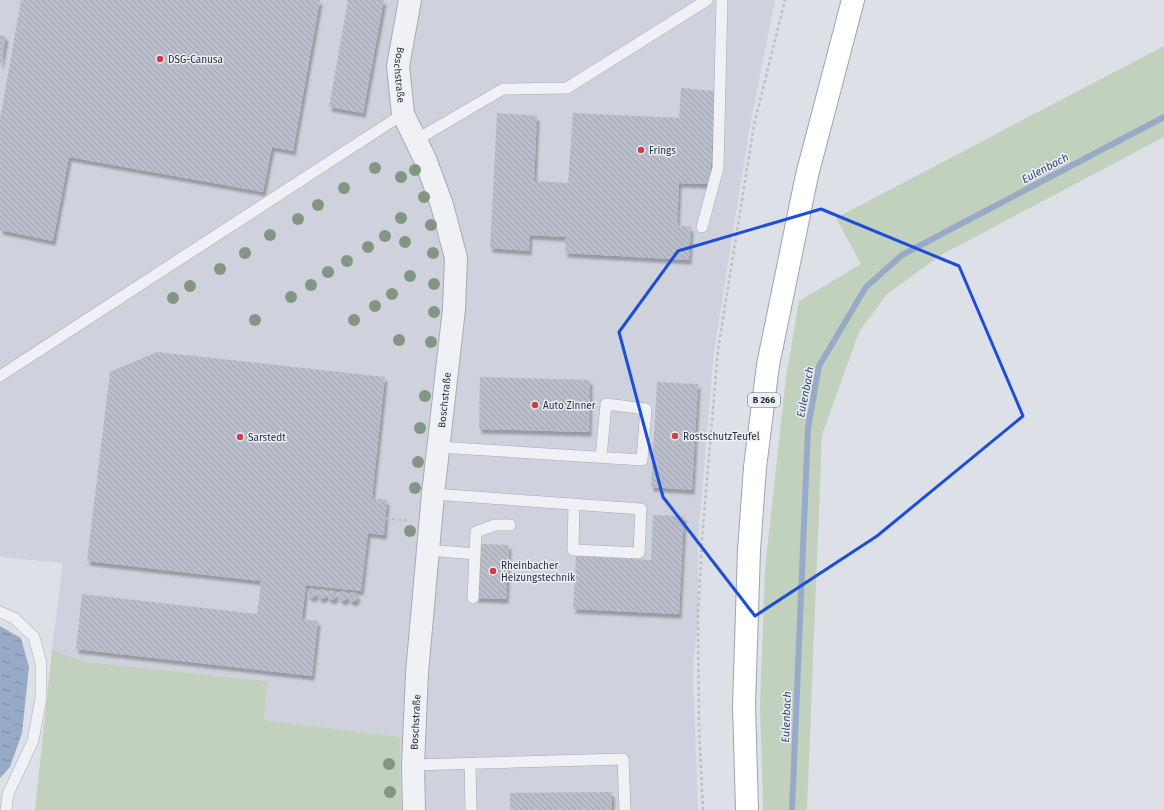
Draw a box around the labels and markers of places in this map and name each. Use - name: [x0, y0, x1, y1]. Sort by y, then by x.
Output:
- marker: DSG-Canusa: [155, 54, 165, 64]
- place label: DSG-Canusa: [168, 54, 223, 66]
- marker: Frings: [636, 145, 646, 155]
- place label: Frings: [649, 145, 676, 157]
- marker: Auto Zinner: [530, 400, 540, 410]
- place label: Auto Zinner: [543, 400, 596, 412]
- marker: RostschutzTeufel: [670, 431, 680, 441]
- place label: RostschutzTeufel: [683, 431, 760, 443]
- marker: Sarstedt: [235, 432, 245, 442]
- place label: Sarstedt: [248, 432, 286, 444]
- place label: Rheinbacher Heizungstechnik: [501, 560, 576, 584]
- marker: Rheinbacher Heizungstechnik: [488, 566, 498, 576]

